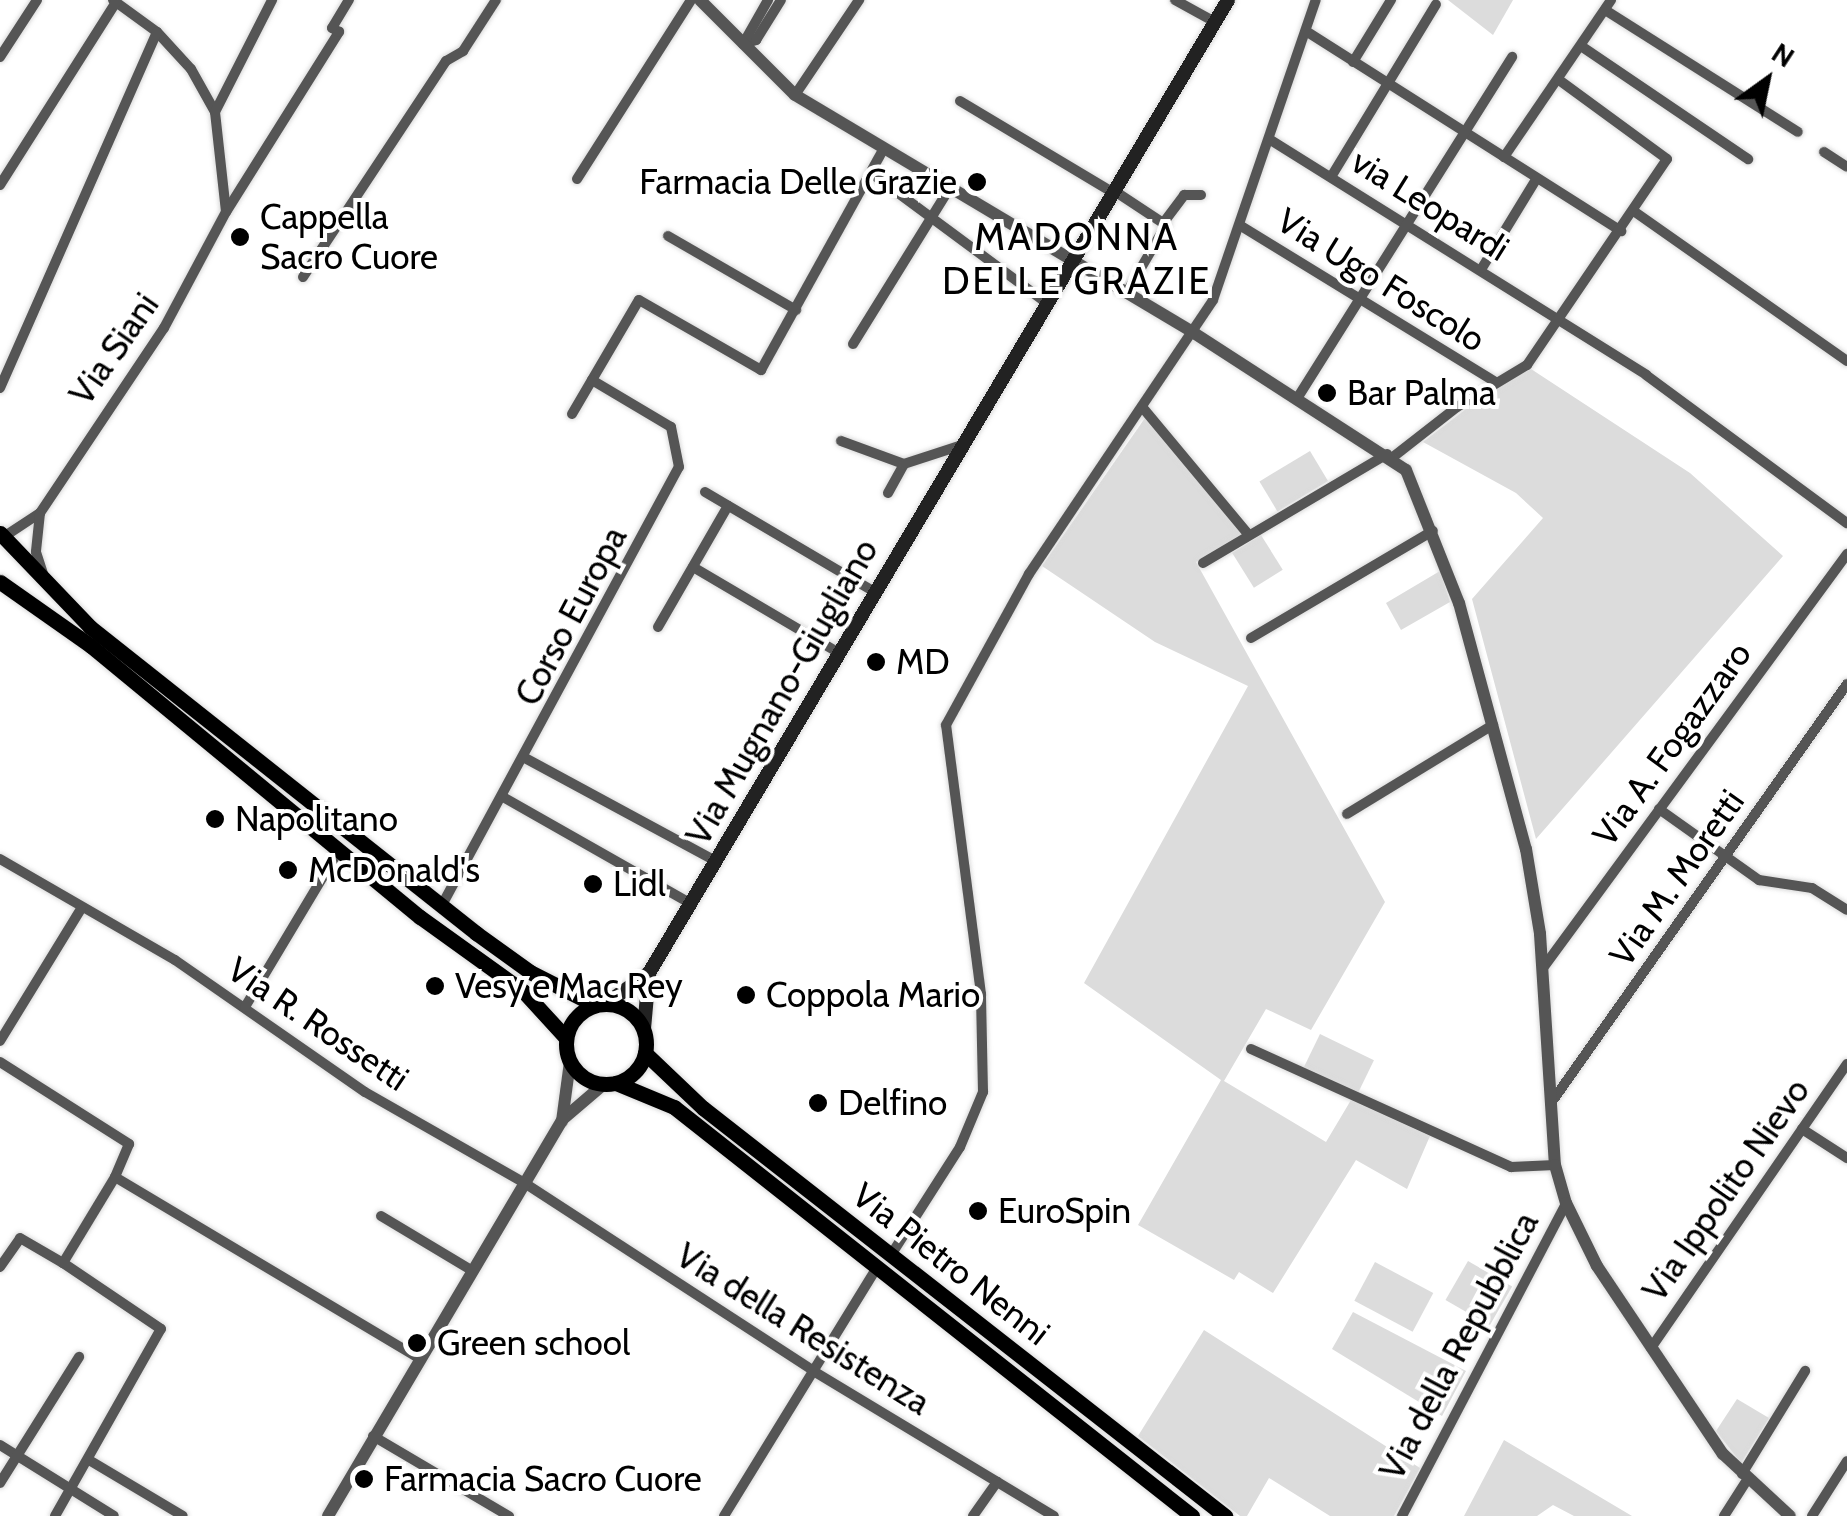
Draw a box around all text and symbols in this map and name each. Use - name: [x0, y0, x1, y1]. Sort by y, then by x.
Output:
- north arrow: [1717, 30, 1817, 130]
- text: N: [1766, 35, 1801, 74]
- street label: via Leopardi: [1344, 140, 1516, 270]
- place label: Farmacia Delle Grazie: [639, 161, 957, 203]
- marker: Farmacia Delle Grazie: [966, 171, 988, 193]
- place label: Cappella Sacro Cuore: [260, 196, 438, 278]
- street label: Via Ugo Foscolo: [1269, 199, 1493, 361]
- district label: MADONNA DELLE GRAZIE: [942, 214, 1212, 304]
- marker: Cappella Sacro Cuore: [229, 226, 251, 248]
- street label: Via Siani: [61, 285, 167, 413]
- place label: Bar Palma: [1347, 372, 1496, 414]
- marker: Bar Palma: [1316, 382, 1338, 404]
- street label: Corso Europa: [506, 520, 636, 712]
- street label: Via Mugnano-Giugliano: [677, 531, 887, 853]
- street label: Via A. Fogazzaro: [1584, 634, 1760, 854]
- place label: MD: [896, 641, 950, 683]
- marker: MD: [865, 651, 887, 673]
- street label: Via M. Moretti: [1601, 782, 1753, 974]
- place label: Napolitano: [235, 798, 398, 840]
- marker: Napolitano: [204, 808, 226, 830]
- place label: McDonald's: [308, 849, 480, 891]
- marker: McDonald's: [277, 859, 299, 881]
- place label: Lidl: [613, 863, 666, 905]
- marker: Lidl: [582, 873, 604, 895]
- street label: Via R. Rossetti: [220, 948, 416, 1100]
- place label: Vesy e Mac Rey: [455, 965, 683, 1007]
- place label: Coppola Mario: [766, 974, 980, 1016]
- marker: Vesy e Mac Rey: [424, 975, 446, 997]
- marker: Coppola Mario: [735, 984, 757, 1006]
- street label: Via Ippolito Nievo: [1634, 1071, 1818, 1309]
- place label: Delfino: [838, 1082, 947, 1124]
- marker: Delfino: [807, 1092, 829, 1114]
- street label: Via Pietro Nenni: [844, 1174, 1058, 1354]
- place label: EuroSpin: [998, 1190, 1131, 1232]
- marker: EuroSpin: [967, 1200, 989, 1222]
- street label: Via della Repubblica: [1371, 1205, 1547, 1487]
- street label: Via della Resistenza: [669, 1234, 937, 1424]
- place label: Green school: [437, 1322, 630, 1364]
- marker: Green school: [406, 1332, 428, 1354]
- place label: Farmacia Sacro Cuore: [384, 1458, 702, 1500]
- marker: Farmacia Sacro Cuore: [353, 1468, 375, 1490]

